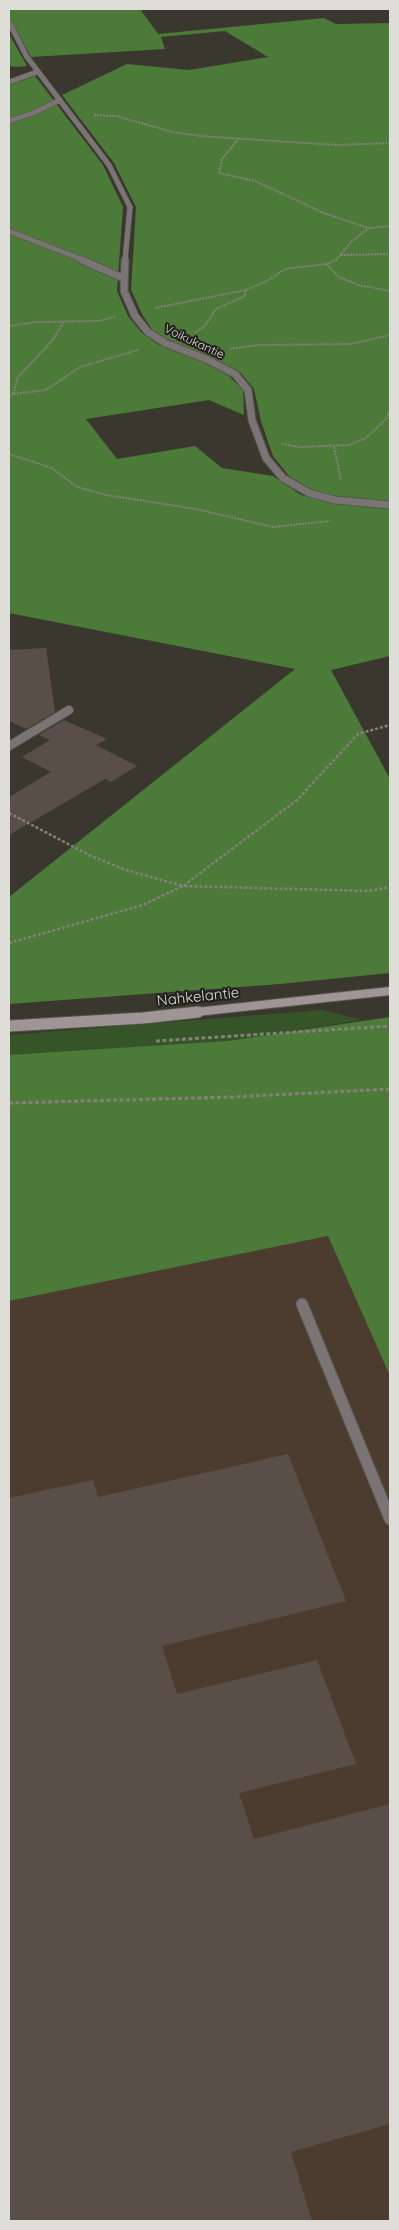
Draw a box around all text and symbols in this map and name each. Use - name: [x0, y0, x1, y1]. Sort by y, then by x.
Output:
- street label: Voikukantie: [162, 322, 226, 362]
- street label: Nahkelantie: [156, 984, 240, 1010]

